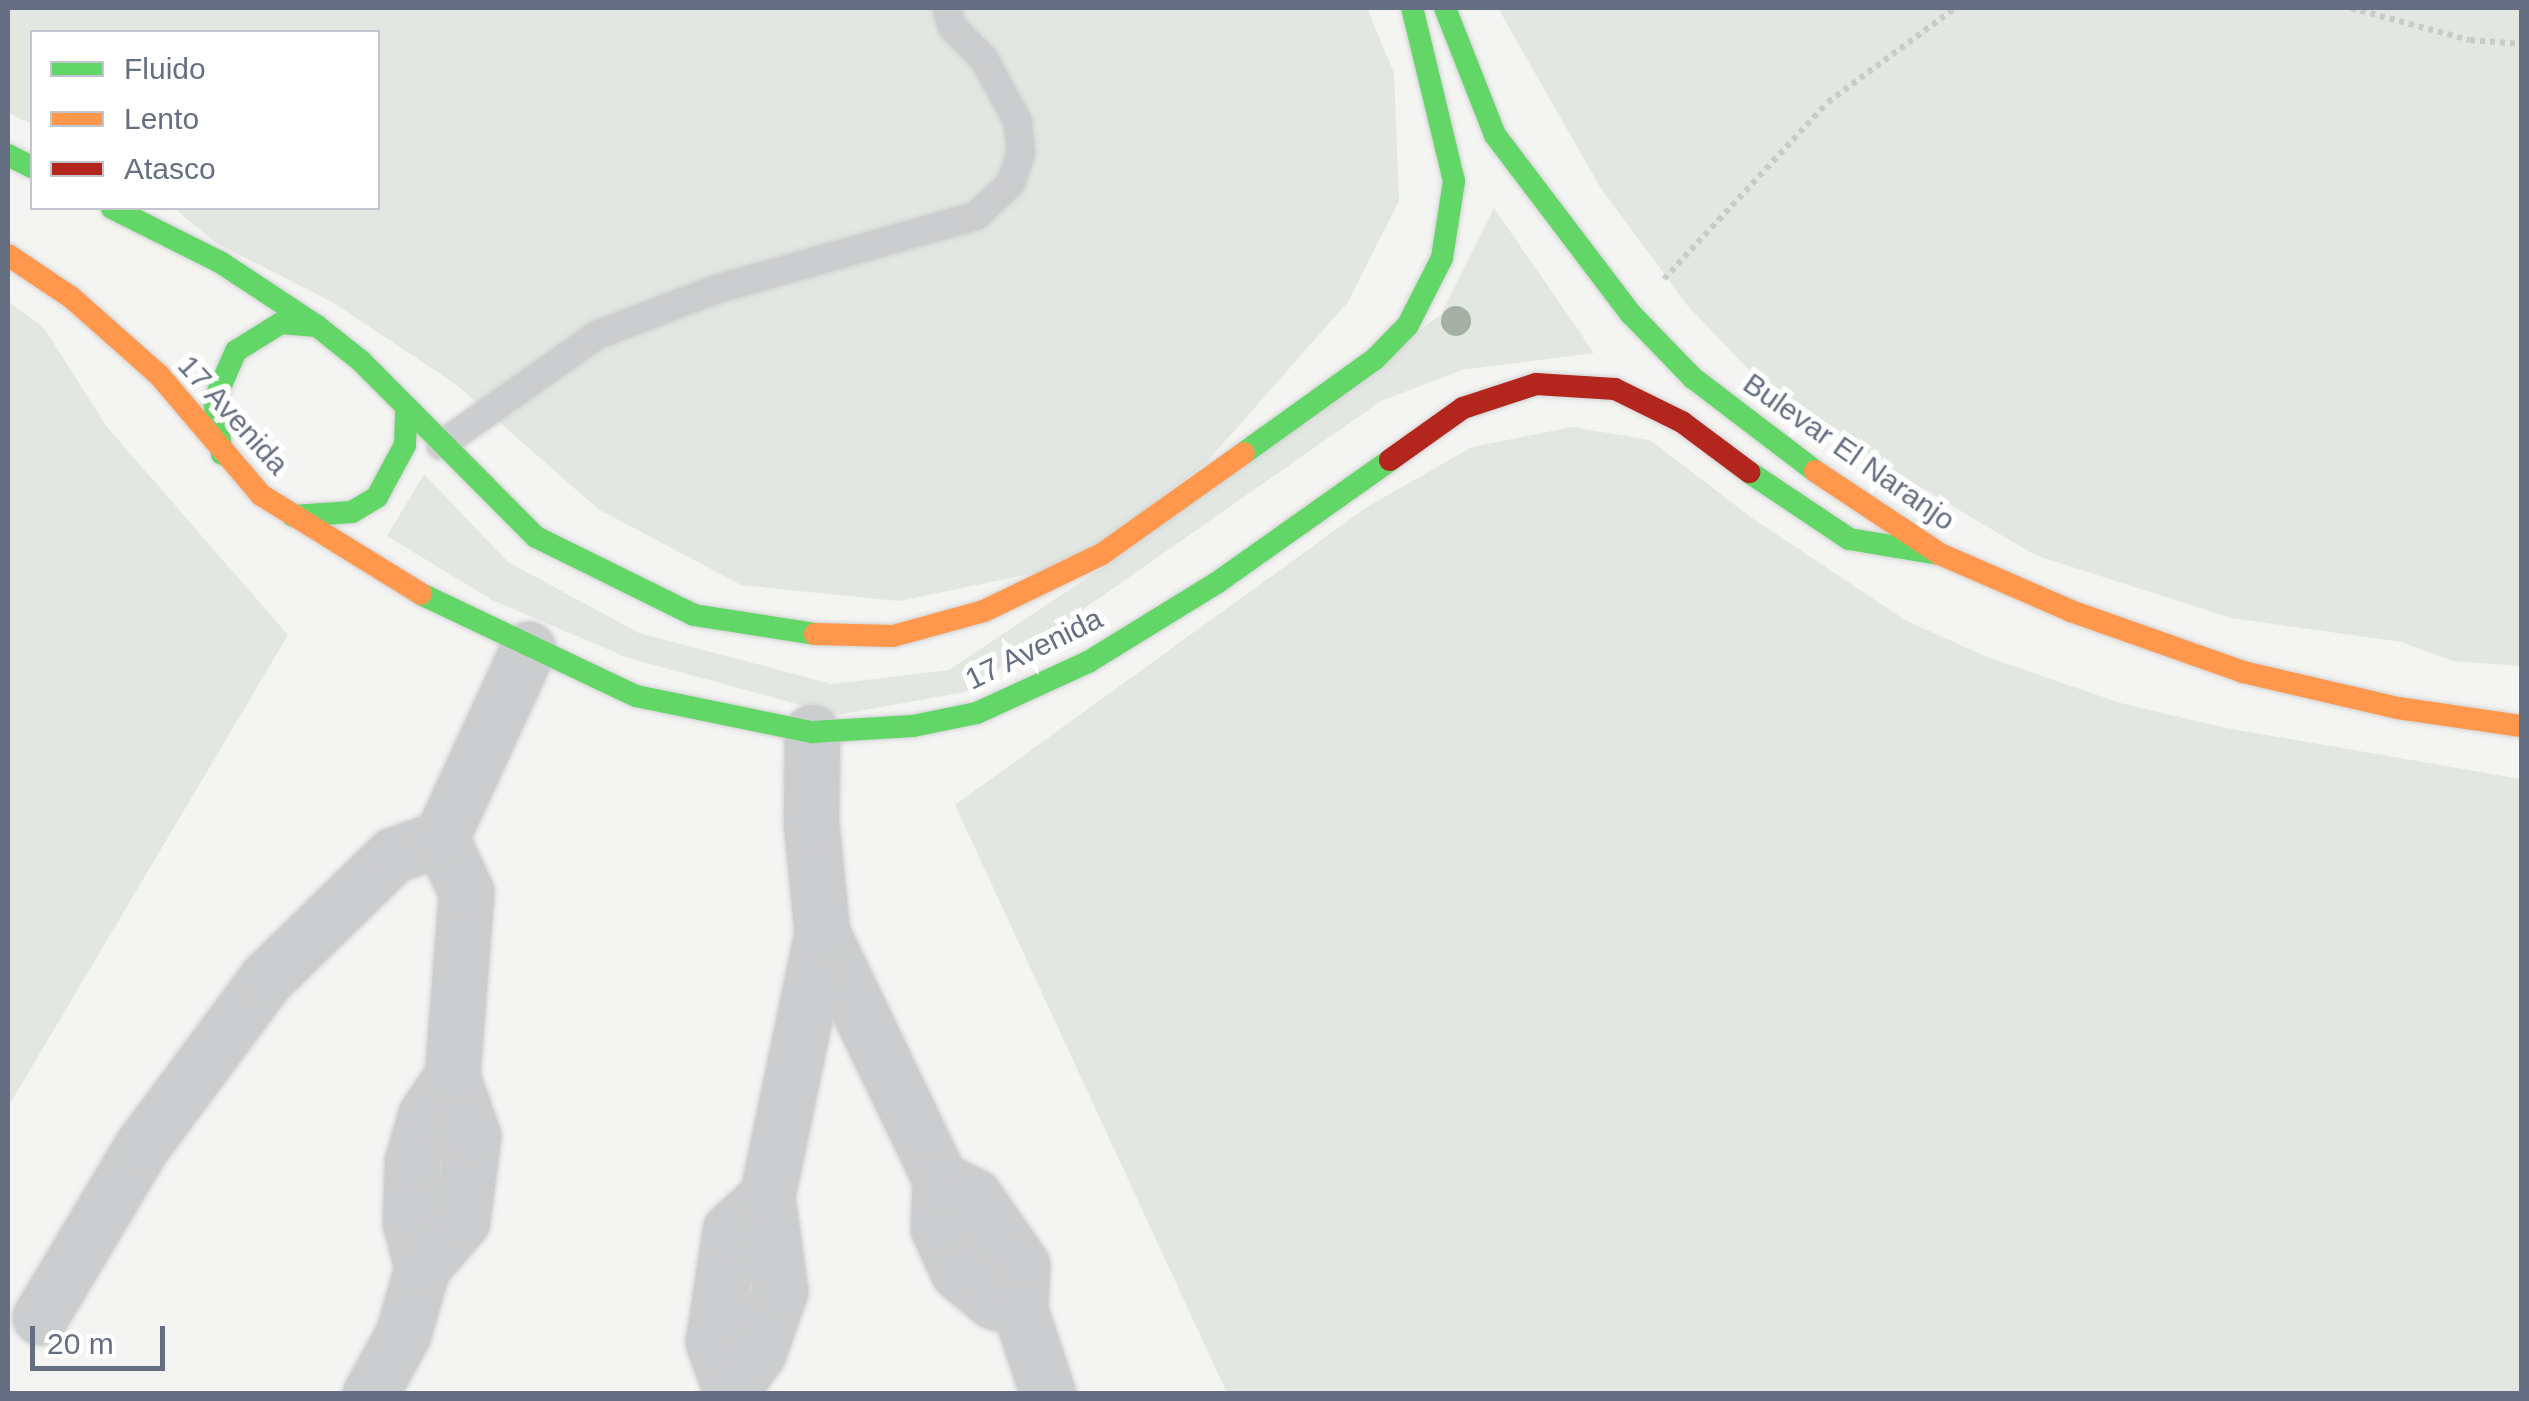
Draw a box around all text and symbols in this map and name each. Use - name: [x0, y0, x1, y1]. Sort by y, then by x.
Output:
- legend: [30, 30, 380, 210]
- text: Fluido: [124, 52, 206, 85]
- text: Lento: [124, 102, 199, 135]
- text: Atasco: [124, 152, 216, 185]
- street label: 17 Avenida: [170, 347, 296, 483]
- street label: Bulevar El Naranjo: [1736, 366, 1962, 538]
- street label: 17 Avenida: [959, 600, 1109, 698]
- scale bar: [35, 1306, 170, 1368]
- text: 20 m: [47, 1327, 114, 1360]

